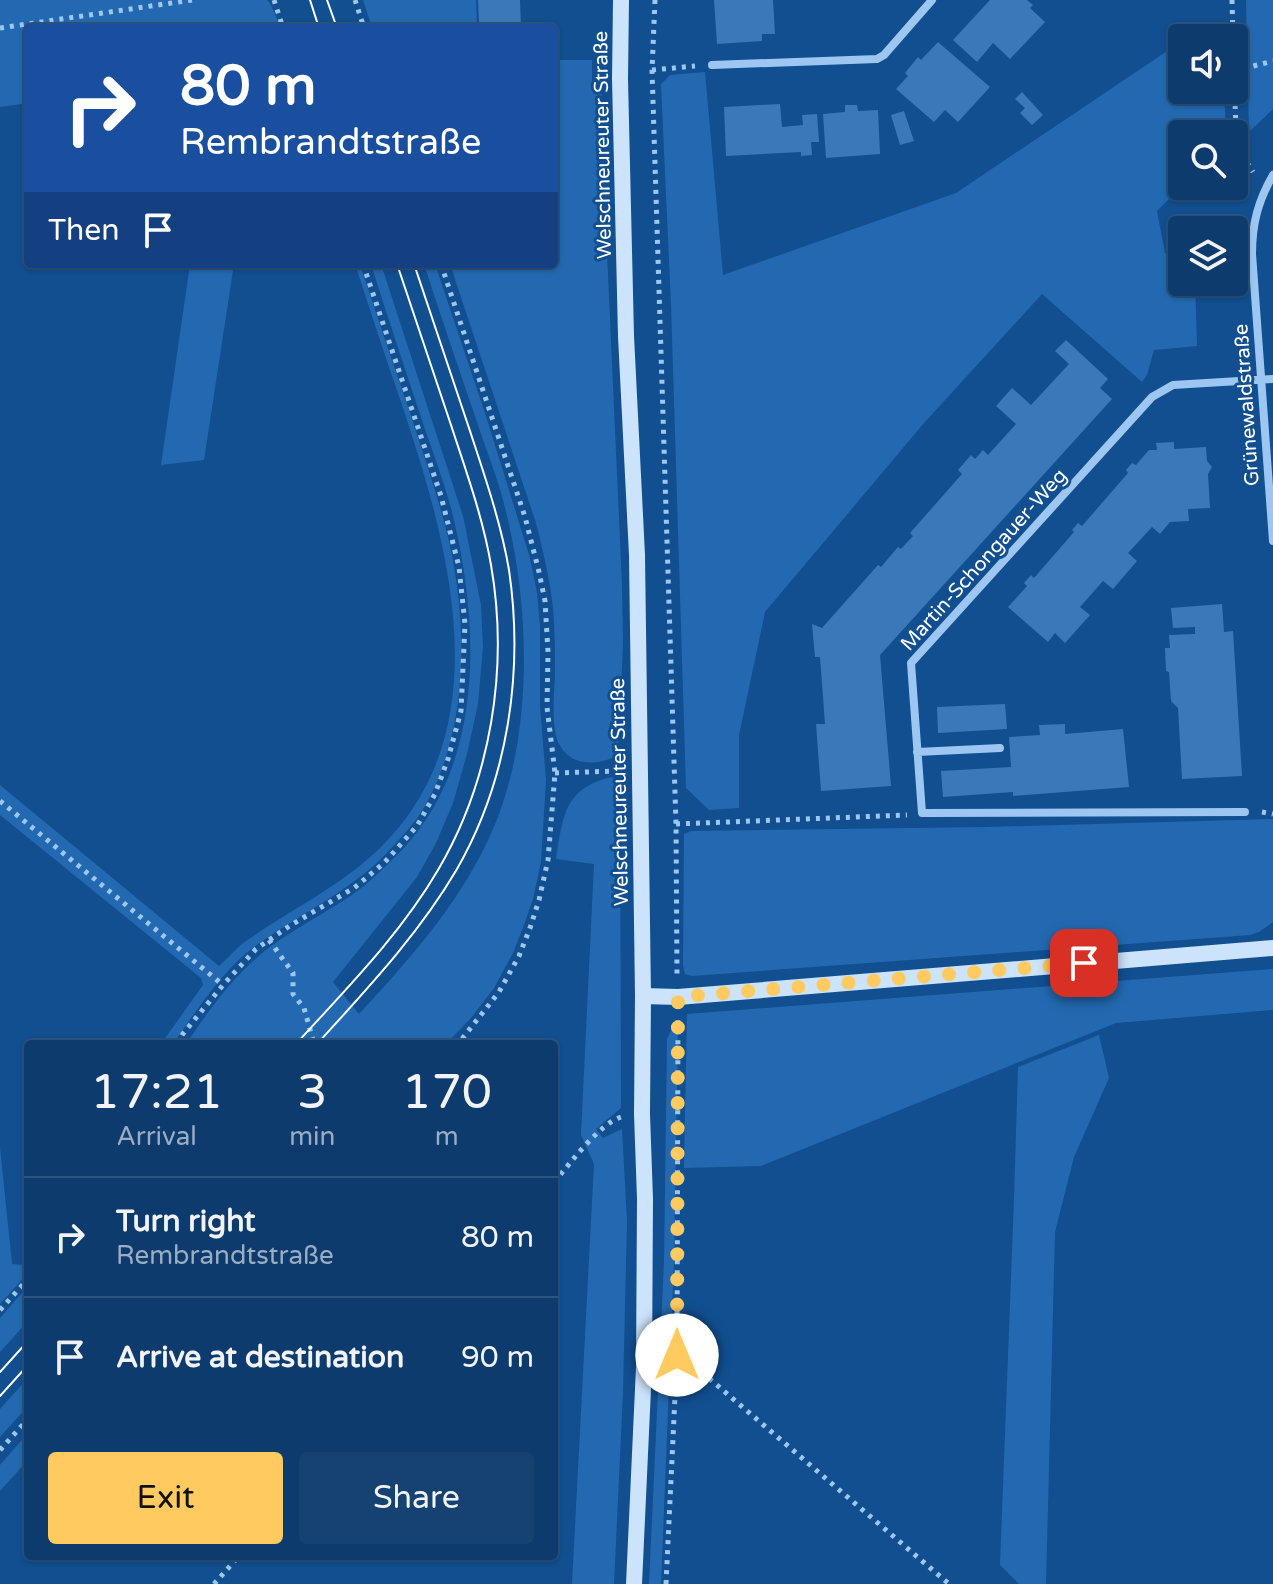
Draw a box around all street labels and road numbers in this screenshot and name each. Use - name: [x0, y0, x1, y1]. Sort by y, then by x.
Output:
- street label: Welschneureuter Straße: [589, 31, 617, 259]
- street label: Grünewaldstraße: [1229, 323, 1265, 487]
- street label: Martin-Schongauer-Weg: [896, 464, 1072, 656]
- street label: Welschneureuter Straße: [606, 678, 634, 906]

